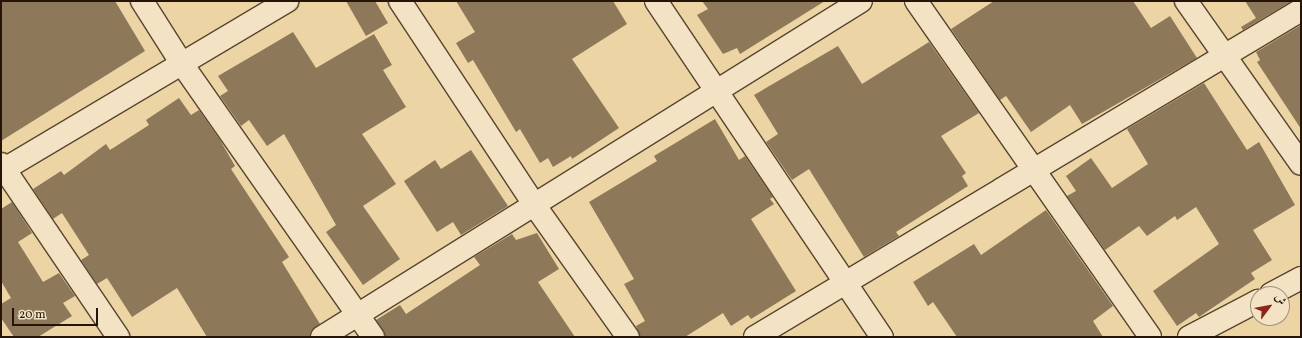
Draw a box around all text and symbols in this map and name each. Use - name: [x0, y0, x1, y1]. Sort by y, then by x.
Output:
- north arrow: [1250, 286, 1290, 326]
- text: ش: [1270, 291, 1289, 309]
- scale bar: [14, 300, 100, 326]
- text: 20 m: [19, 307, 46, 323]

